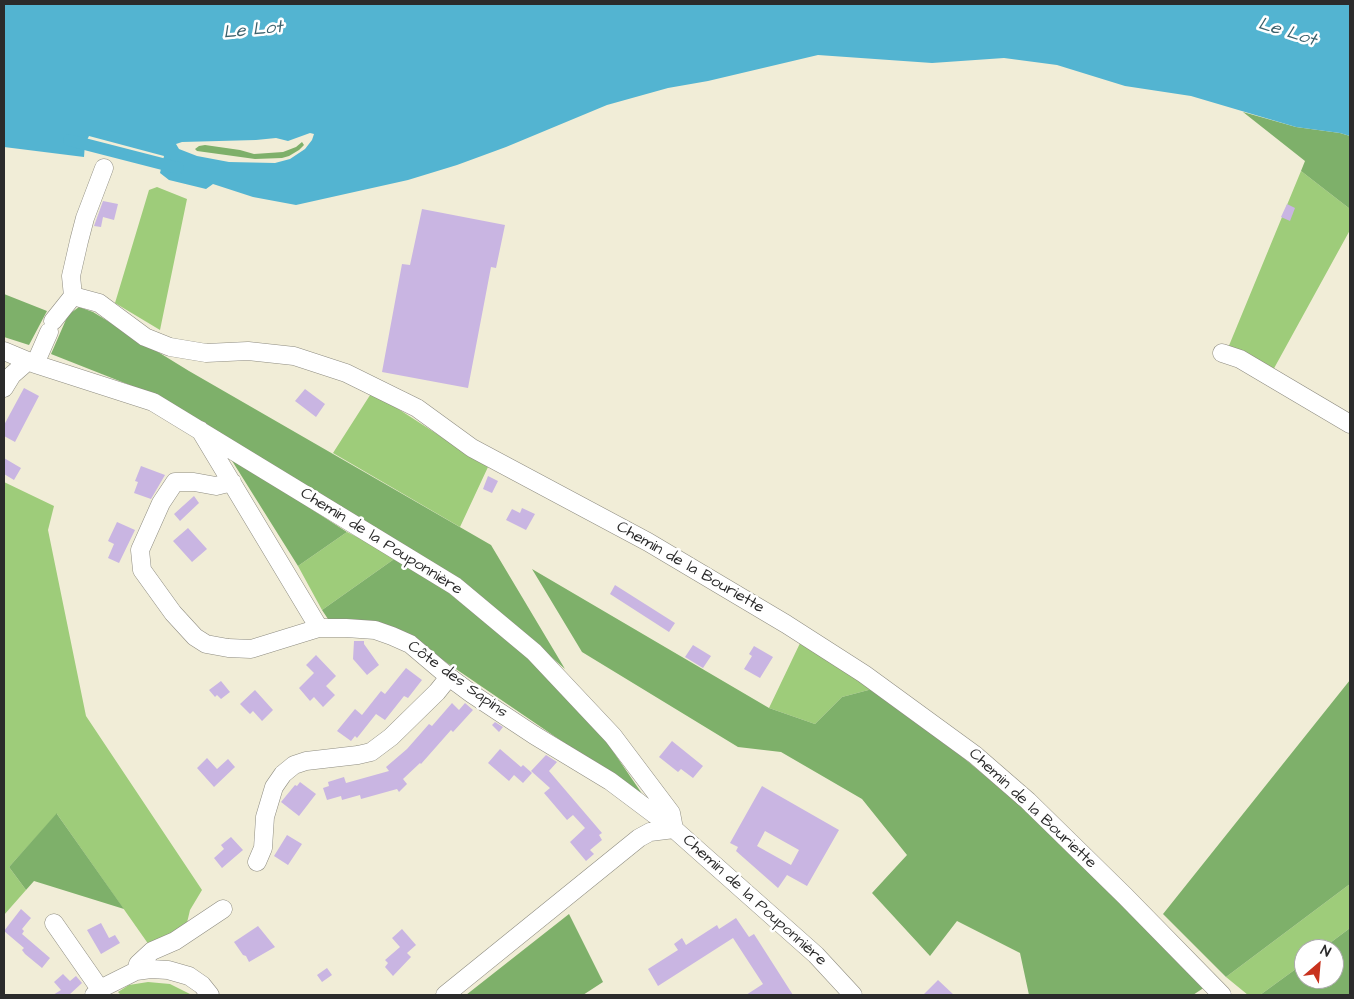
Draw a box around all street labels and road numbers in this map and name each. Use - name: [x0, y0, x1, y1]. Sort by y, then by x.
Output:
- street label: Chemin de la Pouponnière: [296, 484, 466, 600]
- street label: Chemin de la Bouriette: [613, 518, 767, 618]
- street label: Côte des Sapins: [403, 637, 511, 723]
- street label: Chemin de la Bouriette: [964, 745, 1100, 873]
- street label: Chemin de la Pouponnière: [678, 831, 830, 971]

